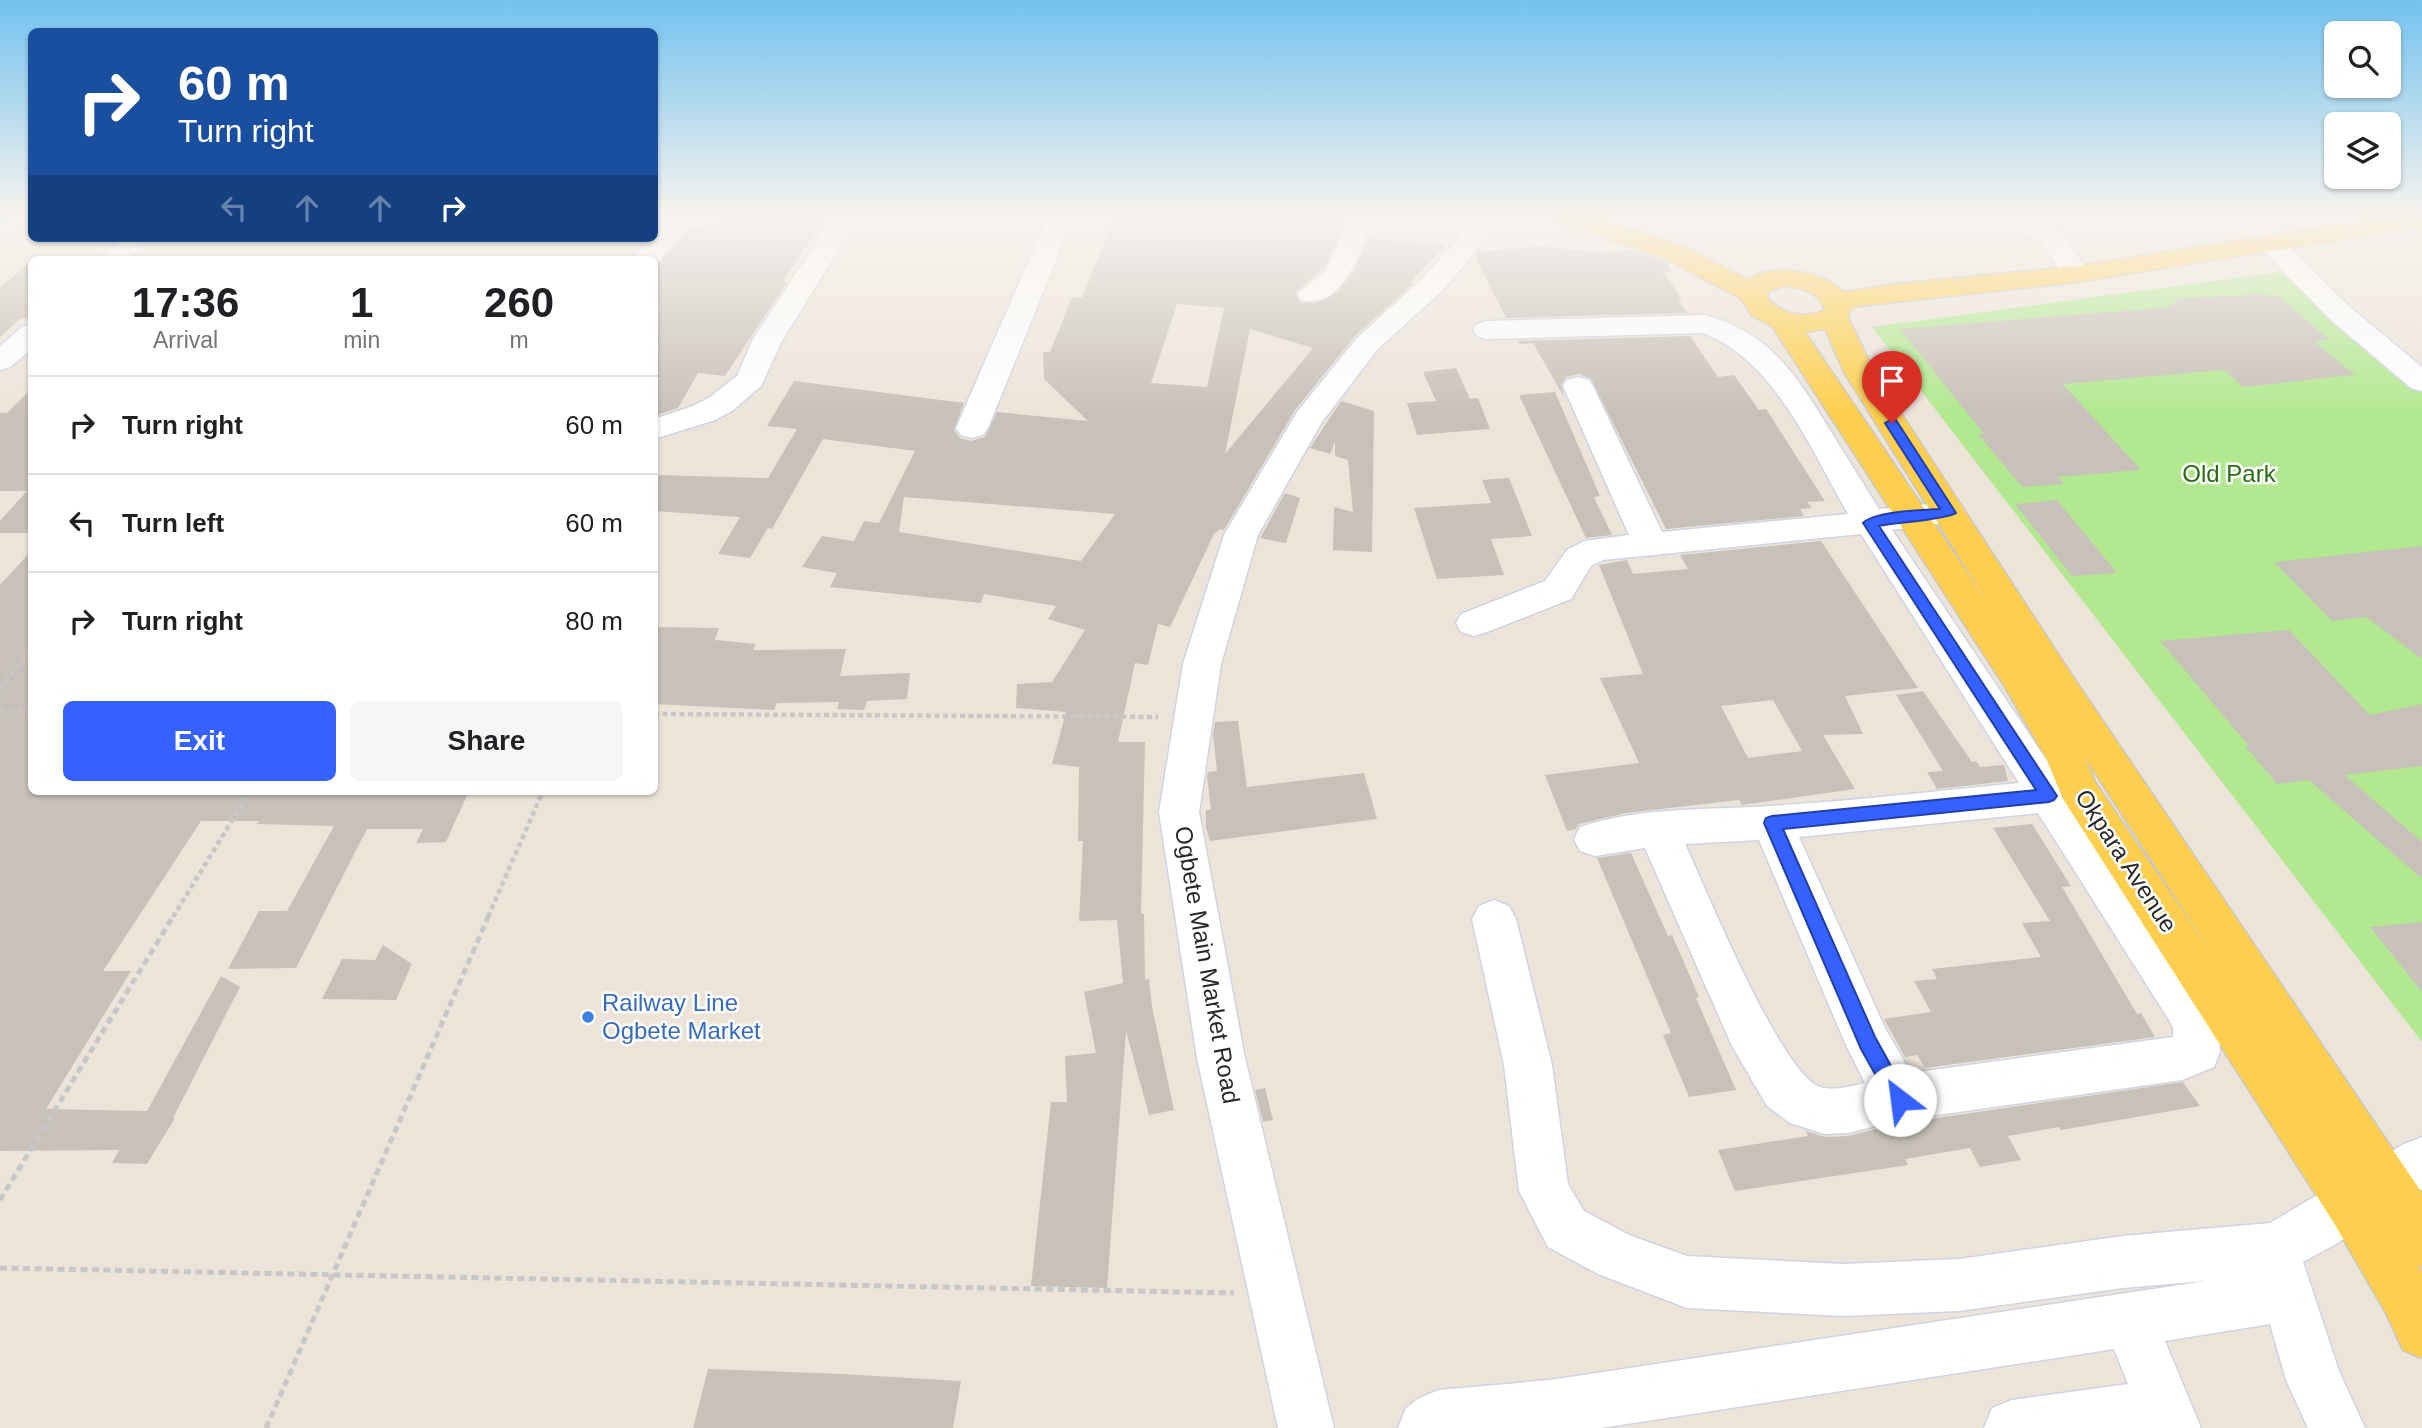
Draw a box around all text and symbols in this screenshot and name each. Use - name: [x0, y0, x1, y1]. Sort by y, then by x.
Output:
- map controls: [2324, 21, 2401, 189]
- button: search: [2324, 21, 2401, 98]
- icon: right: [63, 56, 154, 147]
- text: 60 m: [178, 56, 290, 110]
- button: layers: [2324, 112, 2401, 189]
- text: Turn right: [178, 113, 314, 149]
- icon: left: [215, 189, 253, 227]
- icon: ahead: [288, 189, 326, 227]
- icon: ahead: [361, 189, 399, 227]
- icon: right: [434, 189, 472, 227]
- text: 17:36: [132, 279, 239, 326]
- text: 1: [350, 279, 373, 326]
- text: 260: [484, 279, 554, 326]
- text: Arrival: [153, 327, 218, 353]
- text: min: [343, 327, 380, 353]
- text: m: [510, 327, 529, 353]
- pin: [1862, 351, 1922, 423]
- icon: arrive: [1873, 362, 1911, 400]
- icon: right: [63, 406, 101, 444]
- text: Turn right: [122, 410, 243, 440]
- text: 60 m: [565, 410, 623, 440]
- park label: Old Park: [2182, 460, 2277, 487]
- icon: left: [63, 504, 101, 542]
- text: Turn left: [122, 508, 224, 538]
- text: 60 m: [565, 508, 623, 538]
- icon: right: [63, 602, 101, 640]
- text: Turn right: [122, 606, 243, 636]
- text: 80 m: [565, 606, 623, 636]
- button: Exit: [63, 701, 336, 781]
- button: Share: [350, 701, 623, 781]
- street label: Okpara Avenue: [2070, 784, 2183, 937]
- street label: Ogbete Main Market Road: [1170, 824, 1245, 1106]
- place label: Railway Line Ogbete Market: [602, 989, 761, 1044]
- marker: Railway Line Ogbete Market: [580, 1009, 596, 1025]
- position arrow: [1863, 1063, 1937, 1137]

